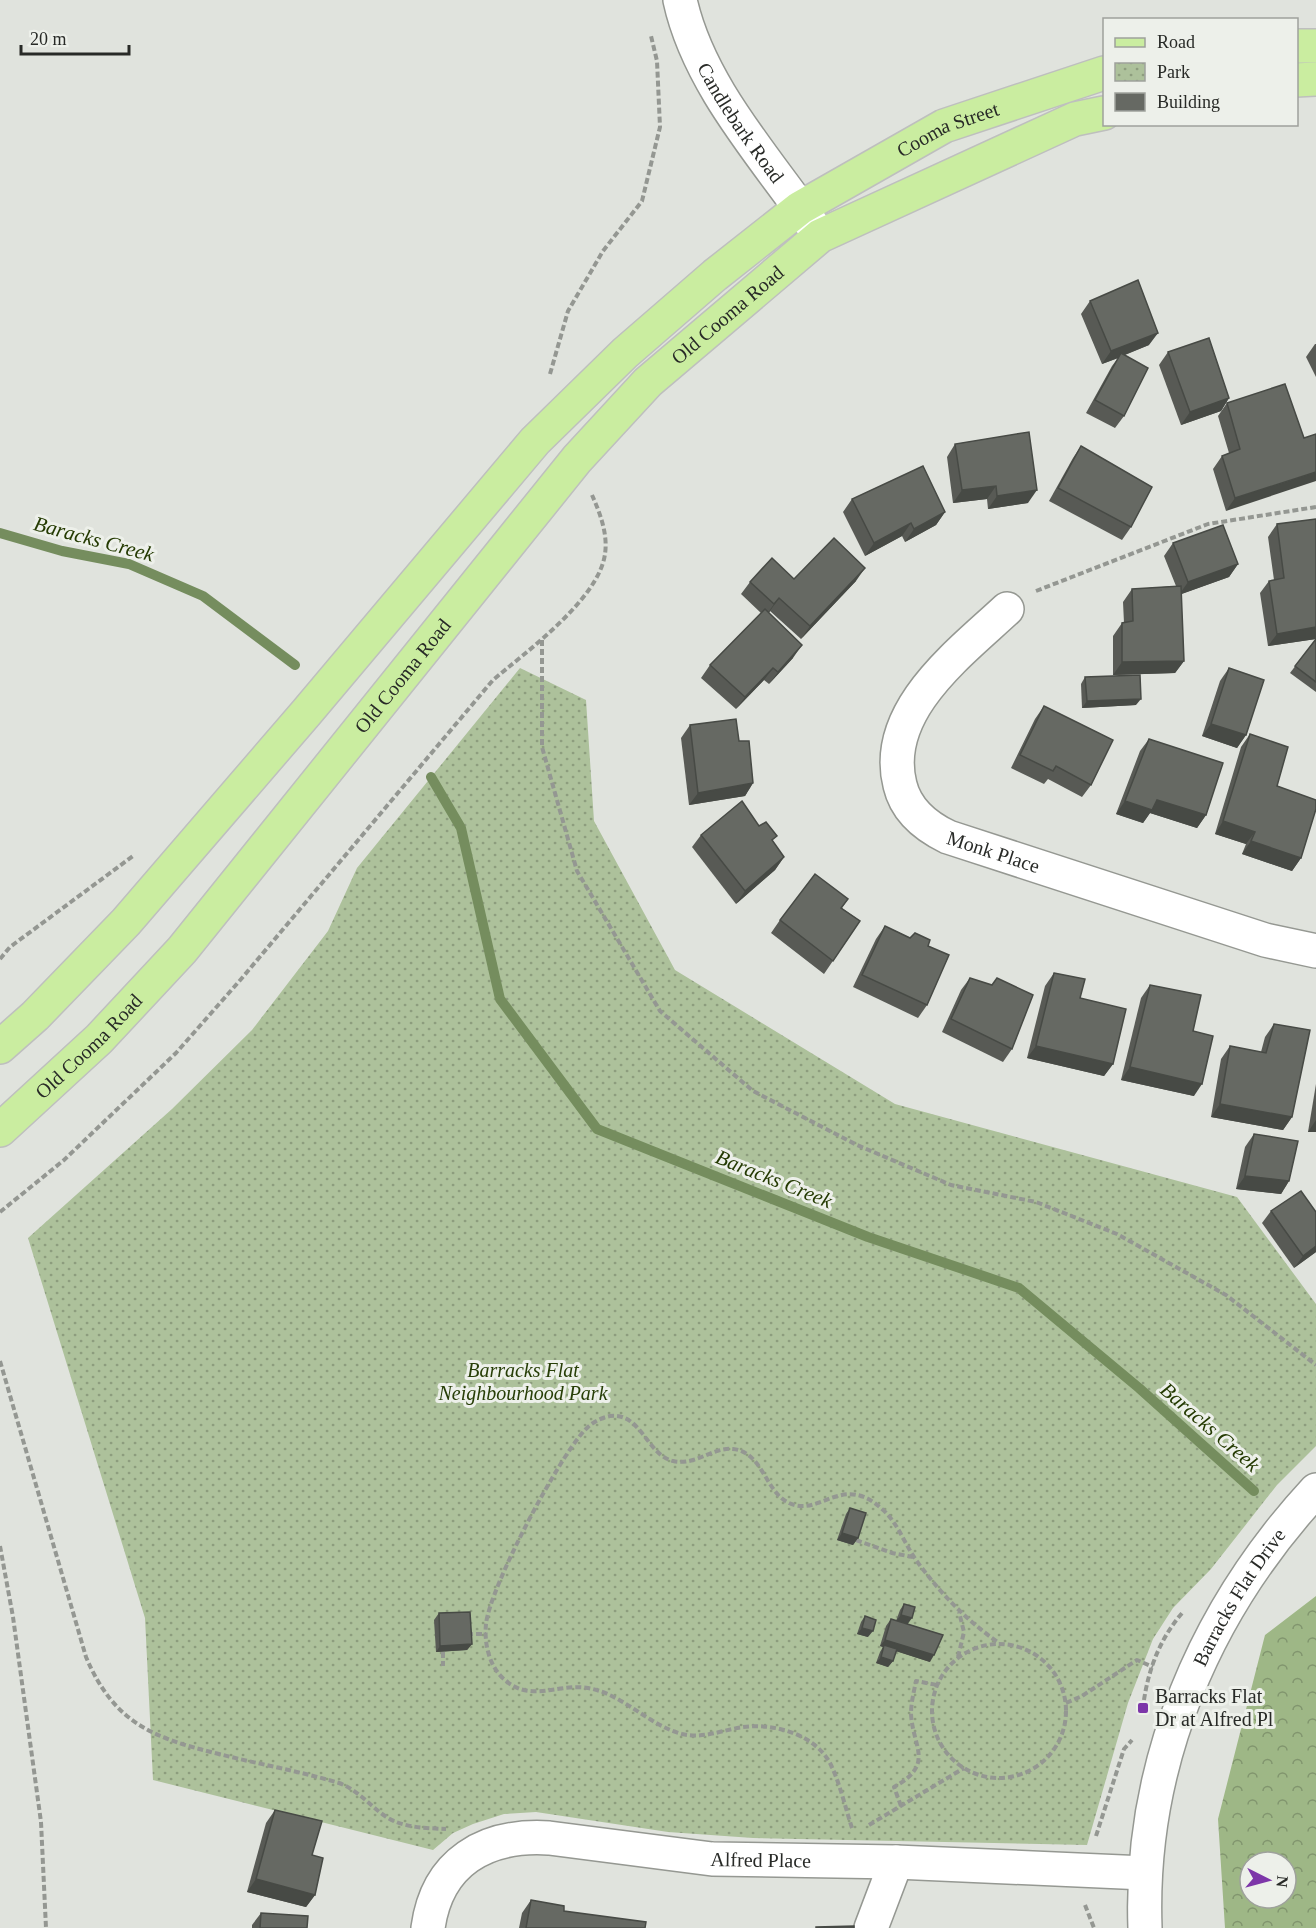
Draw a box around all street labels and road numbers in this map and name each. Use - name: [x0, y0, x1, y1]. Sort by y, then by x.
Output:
- street label: Candlebark Road: [693, 59, 789, 187]
- street label: Cooma Street: [893, 98, 1002, 162]
- street label: Old Cooma Road: [667, 261, 788, 368]
- street label: Old Cooma Road: [350, 614, 455, 737]
- street label: Monk Place: [944, 826, 1043, 877]
- street label: Old Cooma Road: [31, 989, 146, 1103]
- street label: Barracks Flat Drive: [1188, 1524, 1290, 1669]
- street label: Alfred Place: [710, 1848, 811, 1872]

